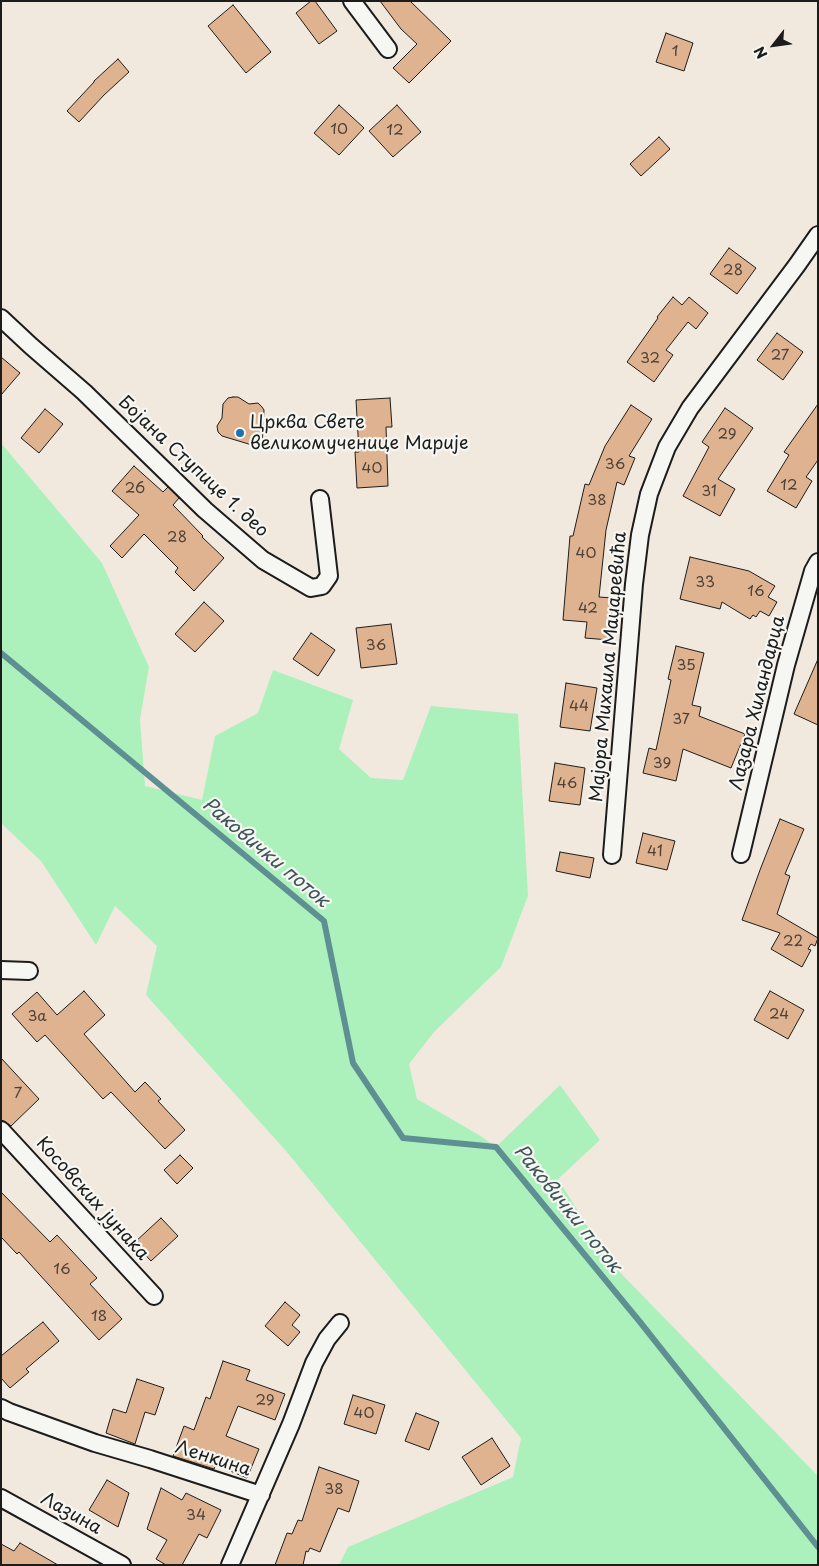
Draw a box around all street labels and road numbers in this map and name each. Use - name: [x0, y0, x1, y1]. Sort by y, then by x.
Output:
- street label: Бојана Ступице 1. део: [114, 392, 272, 542]
- street label: Мајора Михаила Маџаревића: [586, 531, 632, 803]
- street label: Лазара Хиландарца: [726, 614, 790, 792]
- street label: Косовских јунака: [31, 1133, 153, 1265]
- street label: Ленкина: [173, 1437, 253, 1481]
- street label: Лазина: [37, 1489, 105, 1539]

